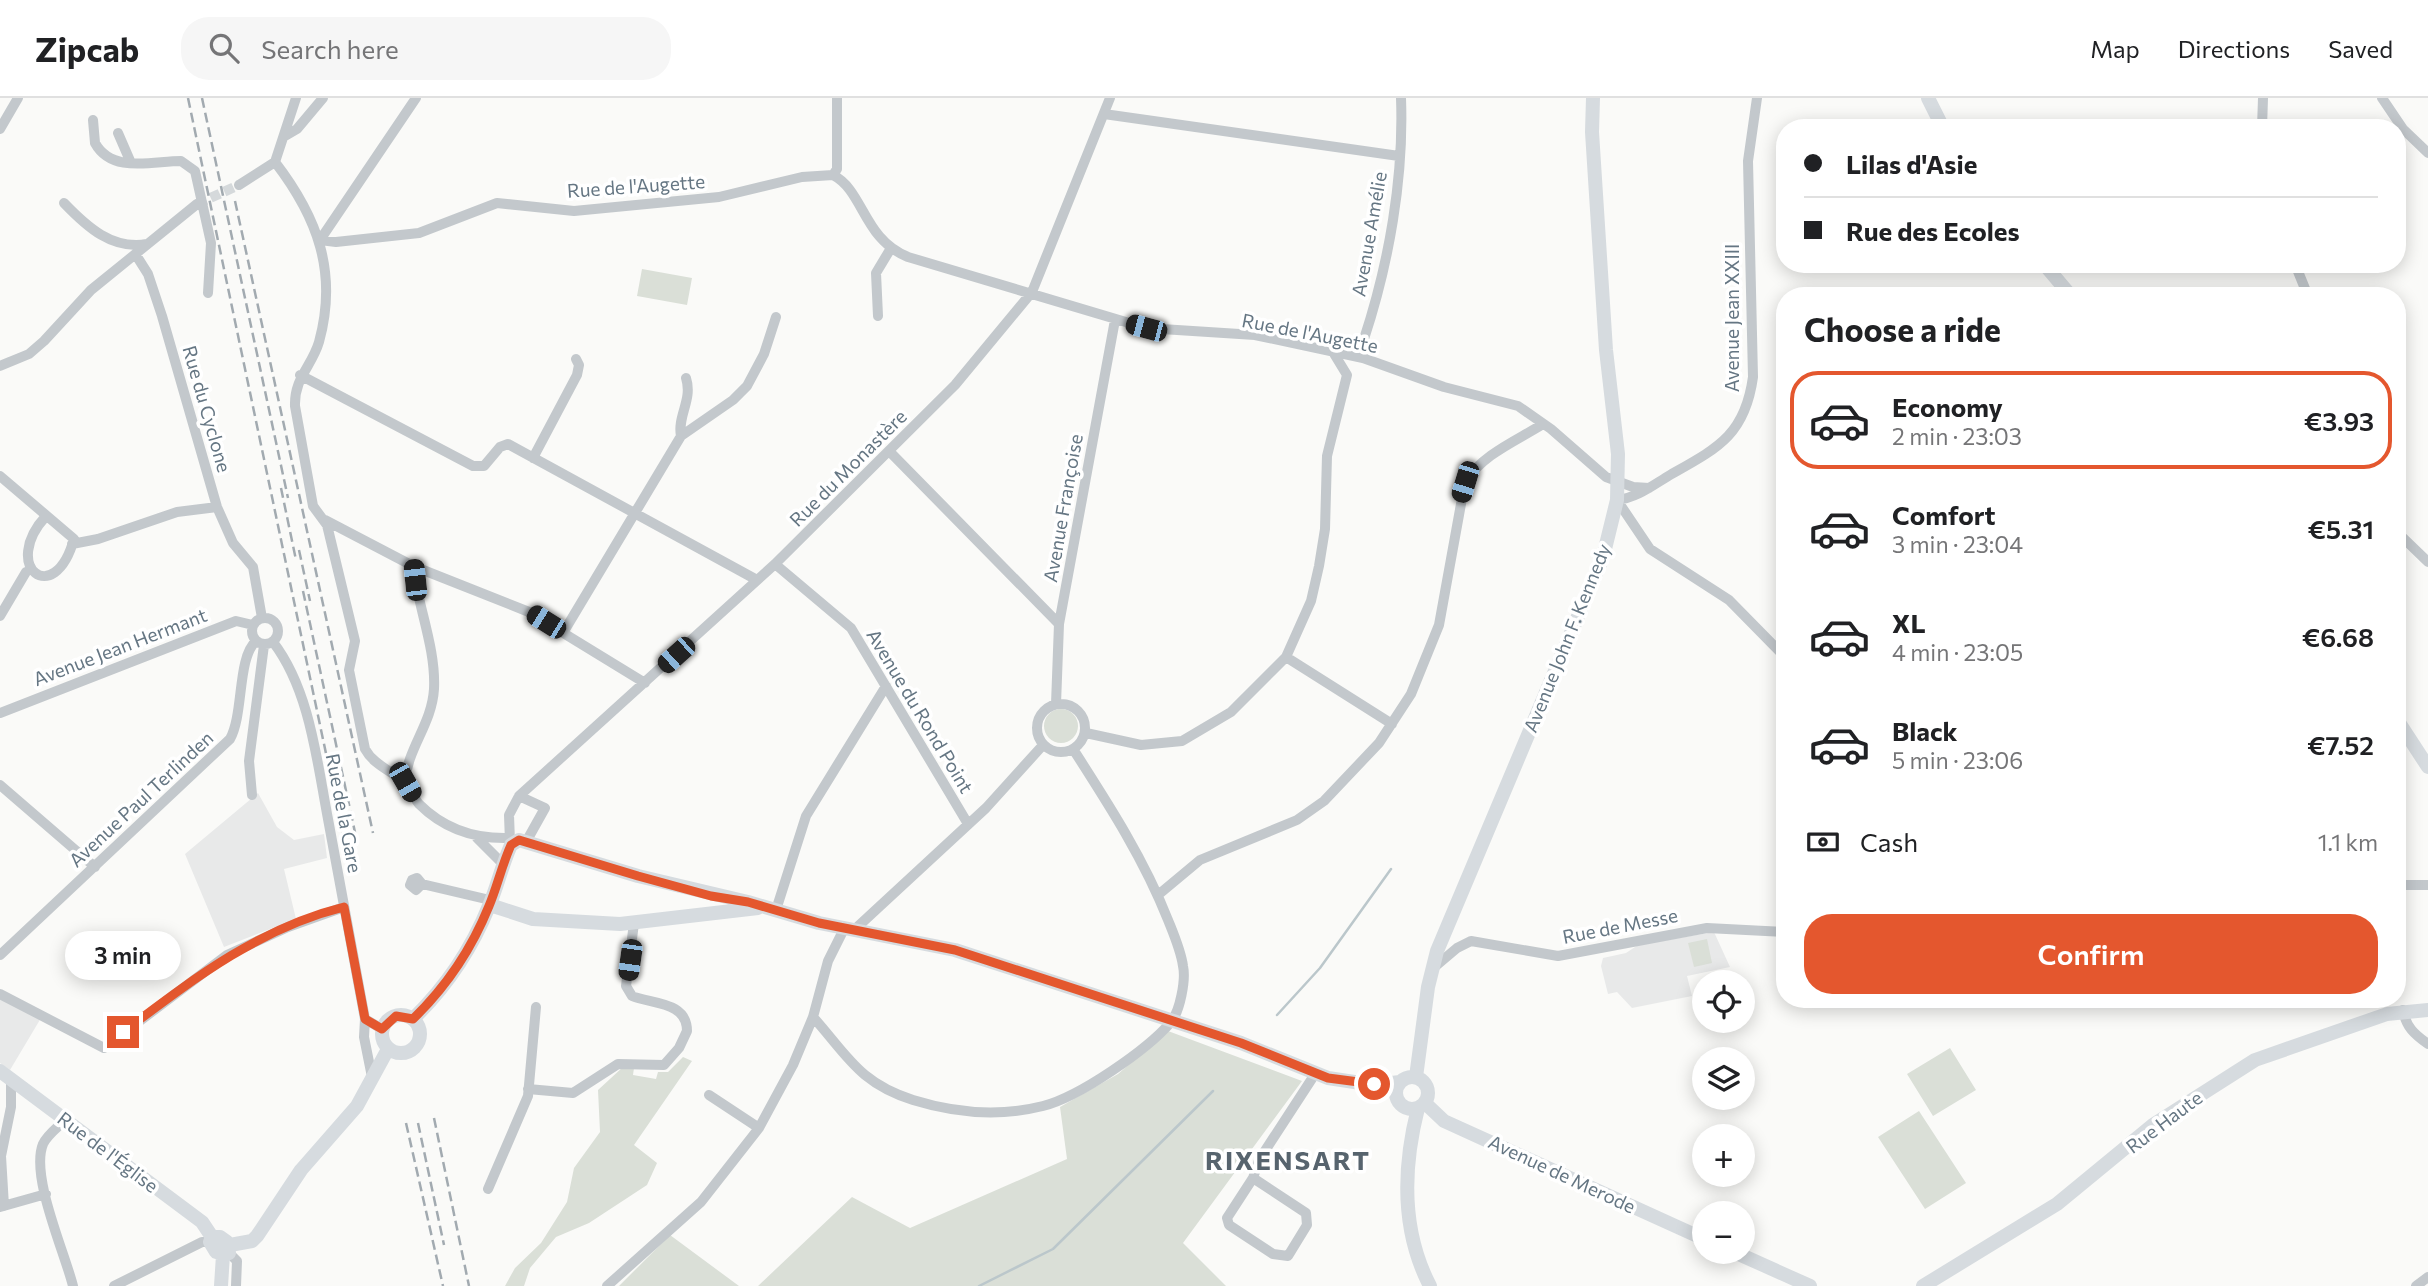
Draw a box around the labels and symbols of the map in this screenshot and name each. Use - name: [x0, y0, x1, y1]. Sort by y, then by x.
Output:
- street label: Rue de l'Augette: [566, 169, 706, 202]
- street label: Avenue Amélie: [1346, 170, 1391, 298]
- street label: Avenue Jean XXIII: [1720, 244, 1743, 392]
- street label: Rue de l'Augette: [1240, 308, 1380, 357]
- car: [1123, 312, 1170, 344]
- street label: Rue du Cyclone: [178, 343, 237, 475]
- street label: Rue du Monastère: [784, 404, 911, 531]
- street label: Avenue Françoise: [1038, 432, 1087, 584]
- car: [1449, 459, 1482, 505]
- street label: Avenue John F. Kennedy: [1518, 540, 1615, 735]
- car: [403, 558, 428, 602]
- car: [523, 602, 570, 642]
- street label: Avenue Jean Hermant: [30, 603, 210, 690]
- street label: Avenue du Rond Point: [862, 624, 979, 797]
- car: [654, 633, 699, 677]
- street label: Avenue Paul Terlinden: [64, 726, 218, 871]
- street label: Rue de la Gare: [322, 751, 367, 875]
- car: [386, 759, 425, 805]
- street label: Rue de Messe: [1560, 903, 1680, 948]
- callout: 3 min: [65, 930, 181, 979]
- car: [617, 938, 644, 982]
- route end: [107, 1016, 139, 1048]
- route start: [1358, 1068, 1390, 1100]
- street label: Rue Haute: [2121, 1086, 2206, 1158]
- street label: Rue de l'Église: [53, 1106, 163, 1197]
- street label: Avenue de Merode: [1485, 1129, 1639, 1218]
- district label: RIXENSART: [1205, 1144, 1371, 1175]

